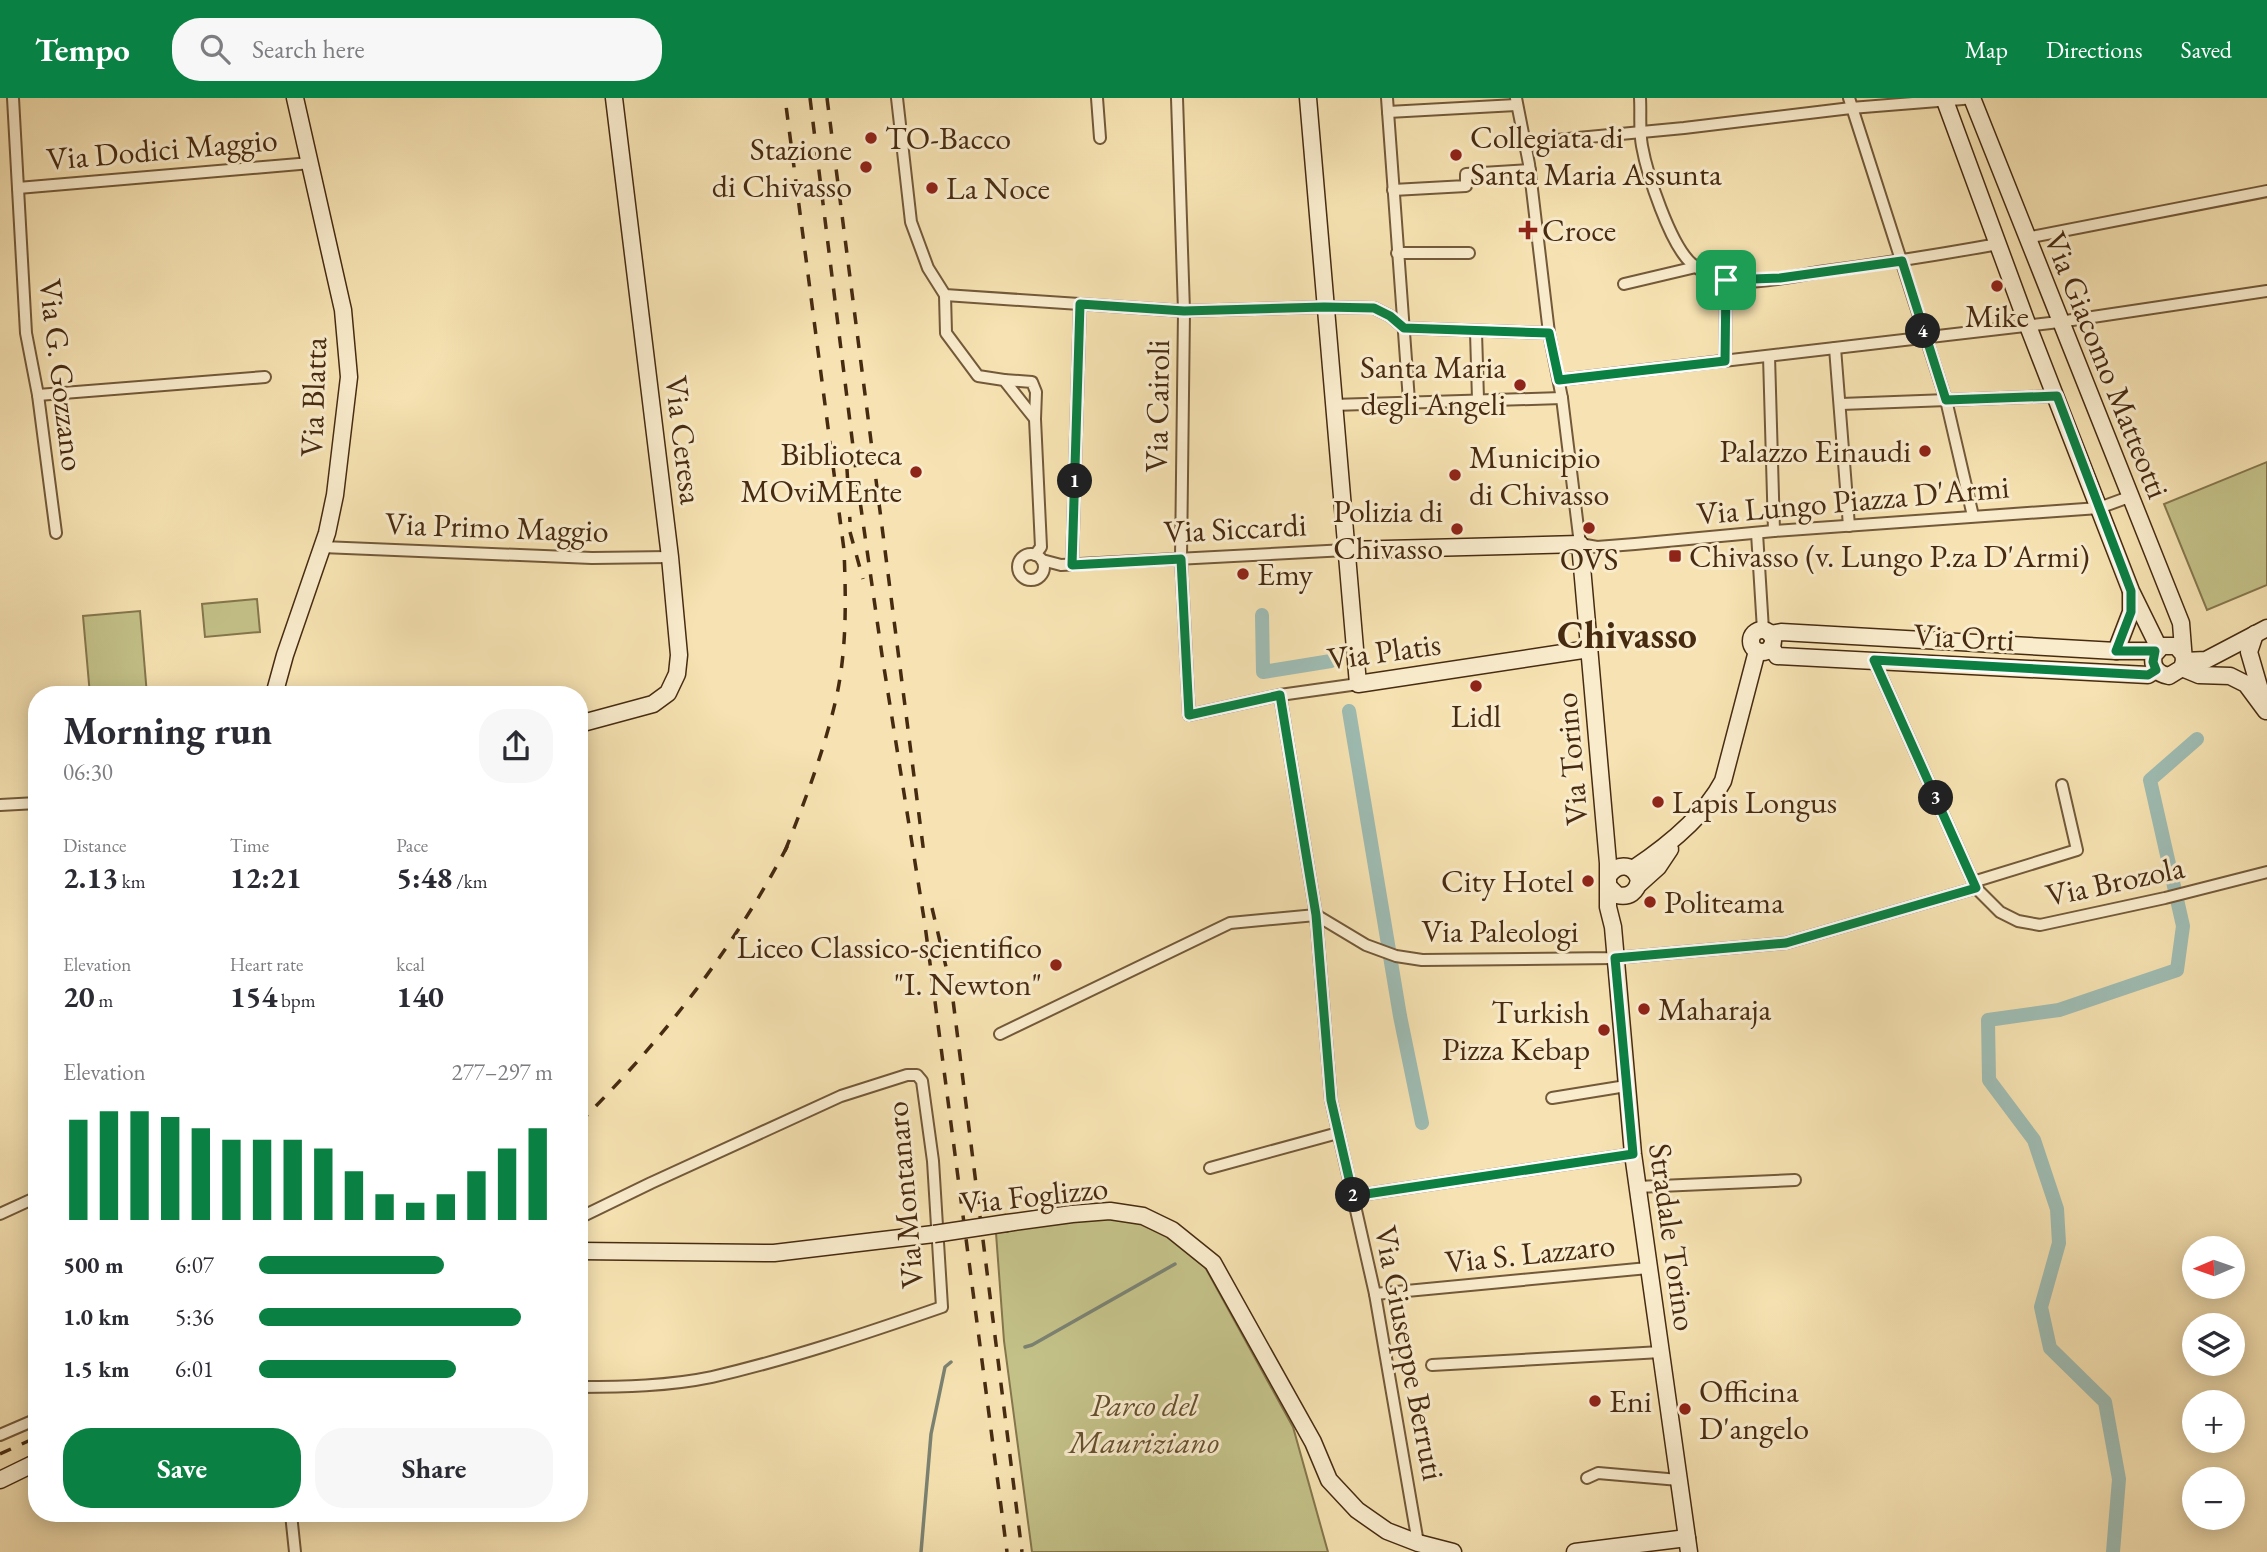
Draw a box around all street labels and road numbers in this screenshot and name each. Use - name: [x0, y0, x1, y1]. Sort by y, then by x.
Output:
- street label: Via Dodici Maggio: [45, 118, 279, 180]
- street label: Via Giacomo Matteotti: [2034, 225, 2180, 505]
- street label: Via G. Gozzano: [29, 277, 95, 473]
- street label: Via Blatta: [290, 336, 336, 458]
- street label: Via Cairoli: [1135, 339, 1179, 473]
- street label: Via Ceresa: [655, 373, 713, 507]
- street label: Via Lungo Piazza D'Armi: [1695, 465, 2011, 535]
- street label: Via Primo Maggio: [384, 502, 610, 552]
- street label: Via Siccardi: [1162, 503, 1308, 553]
- street label: Via Orti: [1913, 613, 2016, 661]
- street label: Via Platis: [1325, 622, 1443, 680]
- street label: Via Torino: [1544, 691, 1598, 827]
- street label: Via Brozola: [2042, 846, 2188, 916]
- street label: Via Paleologi: [1421, 910, 1579, 952]
- street label: Via Montanaro: [875, 1100, 933, 1290]
- street label: Stradale Torino: [1639, 1140, 1707, 1334]
- street label: Via Foglizzo: [958, 1166, 1110, 1224]
- street label: Via Giuseppe Berruti: [1365, 1222, 1455, 1484]
- street label: Via S. Lazzaro: [1443, 1223, 1617, 1283]

